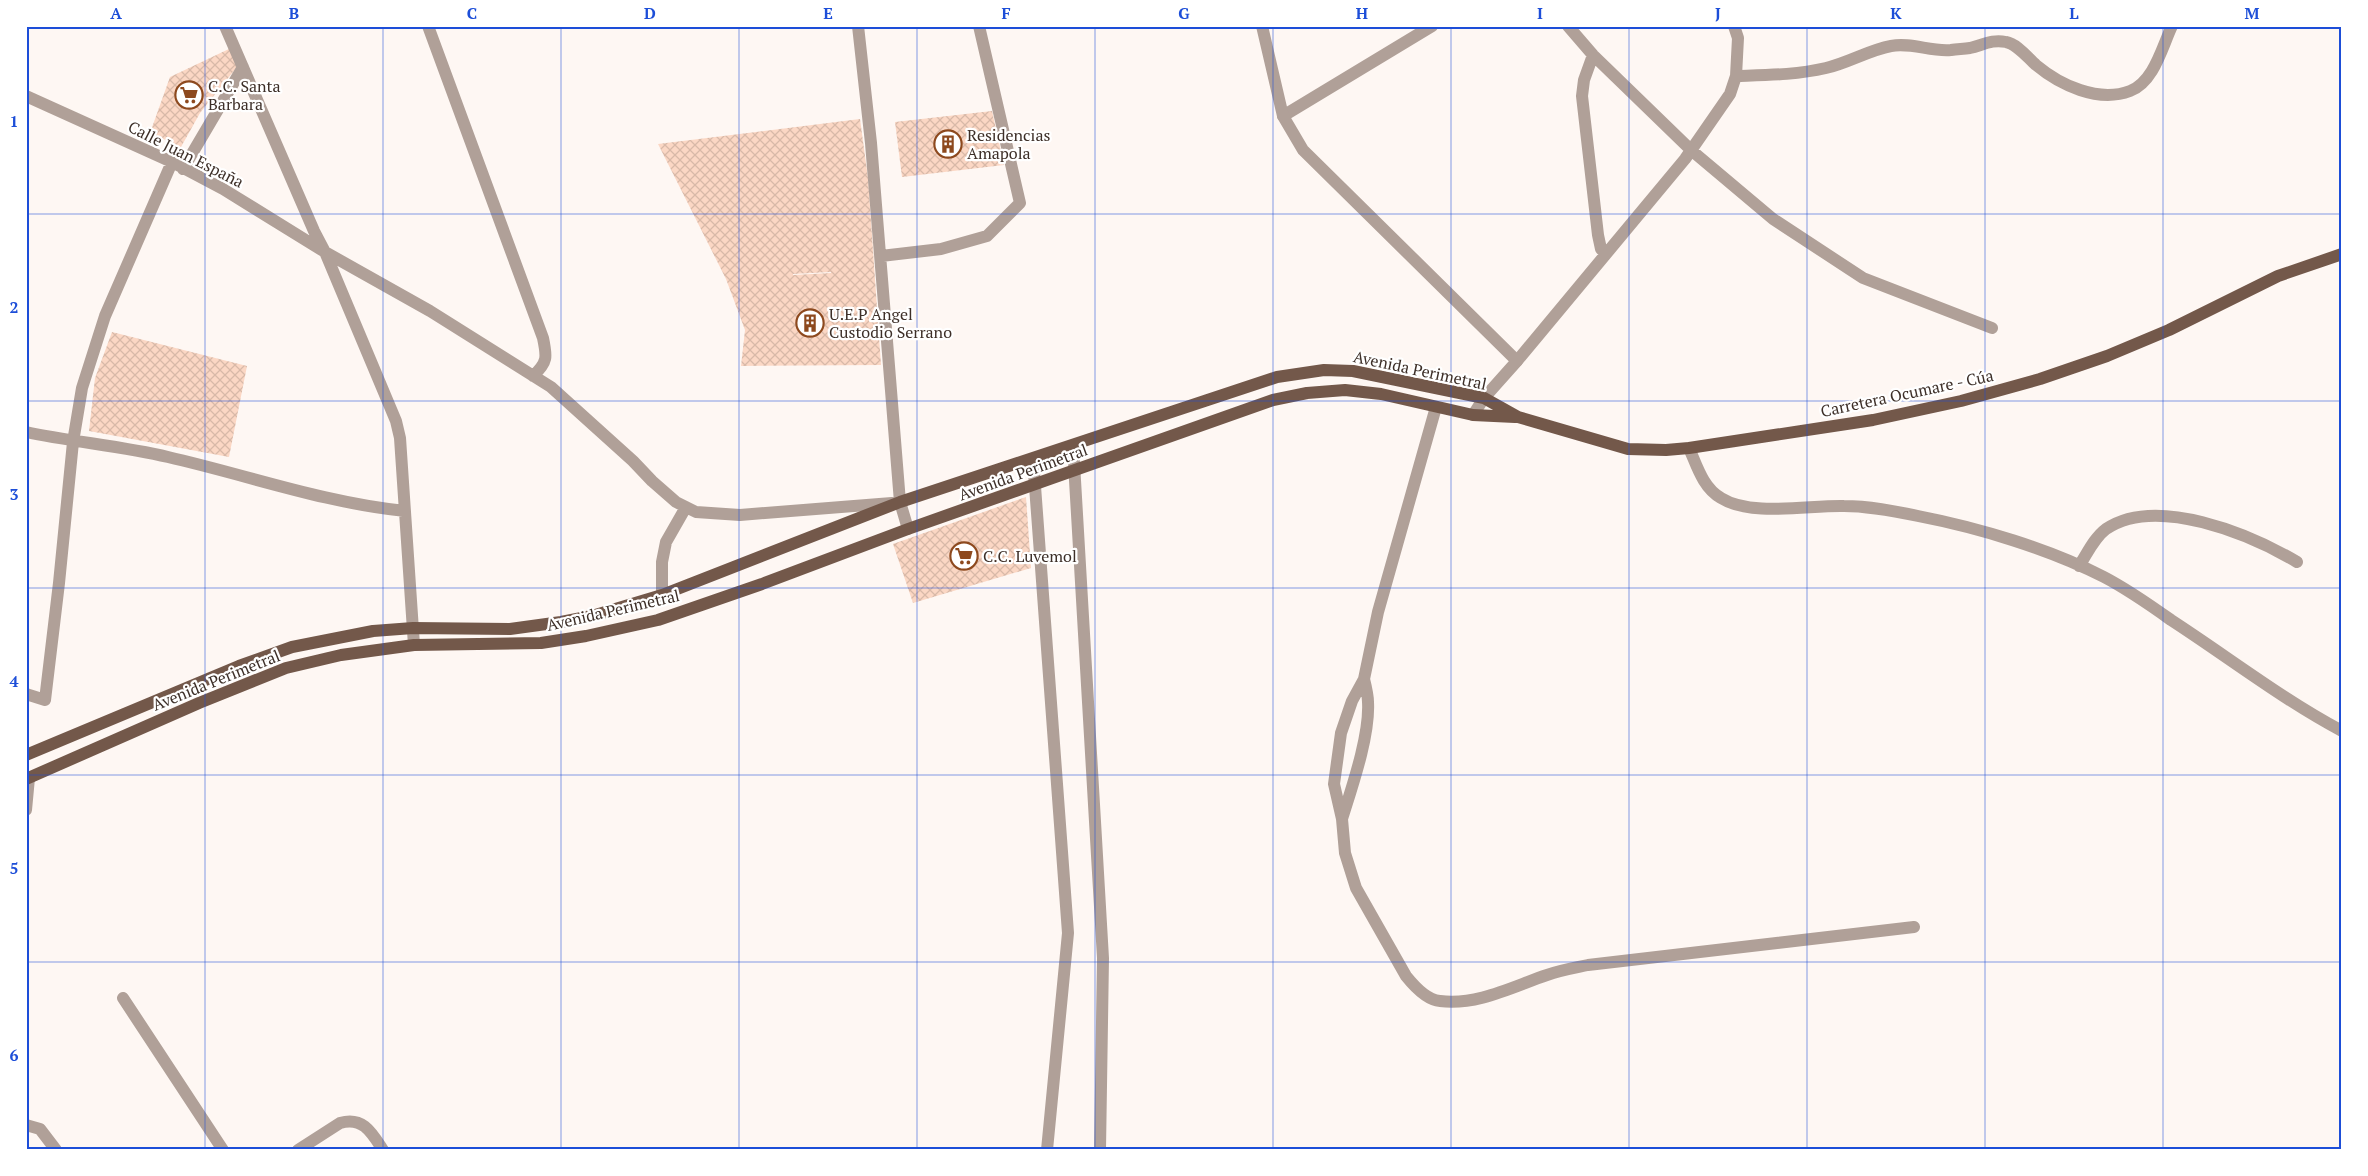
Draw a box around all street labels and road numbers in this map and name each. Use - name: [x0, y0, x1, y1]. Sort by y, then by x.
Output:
- street label: Calle Juan España: [124, 115, 248, 193]
- street label: Avenida Perimetral: [1351, 345, 1489, 395]
- street label: Carretera Ocumare - Cúa: [1819, 364, 1995, 422]
- street label: Avenida Perimetral: [955, 438, 1091, 506]
- street label: Avenida Perimetral: [544, 584, 682, 636]
- street label: Avenida Perimetral: [149, 644, 283, 716]

